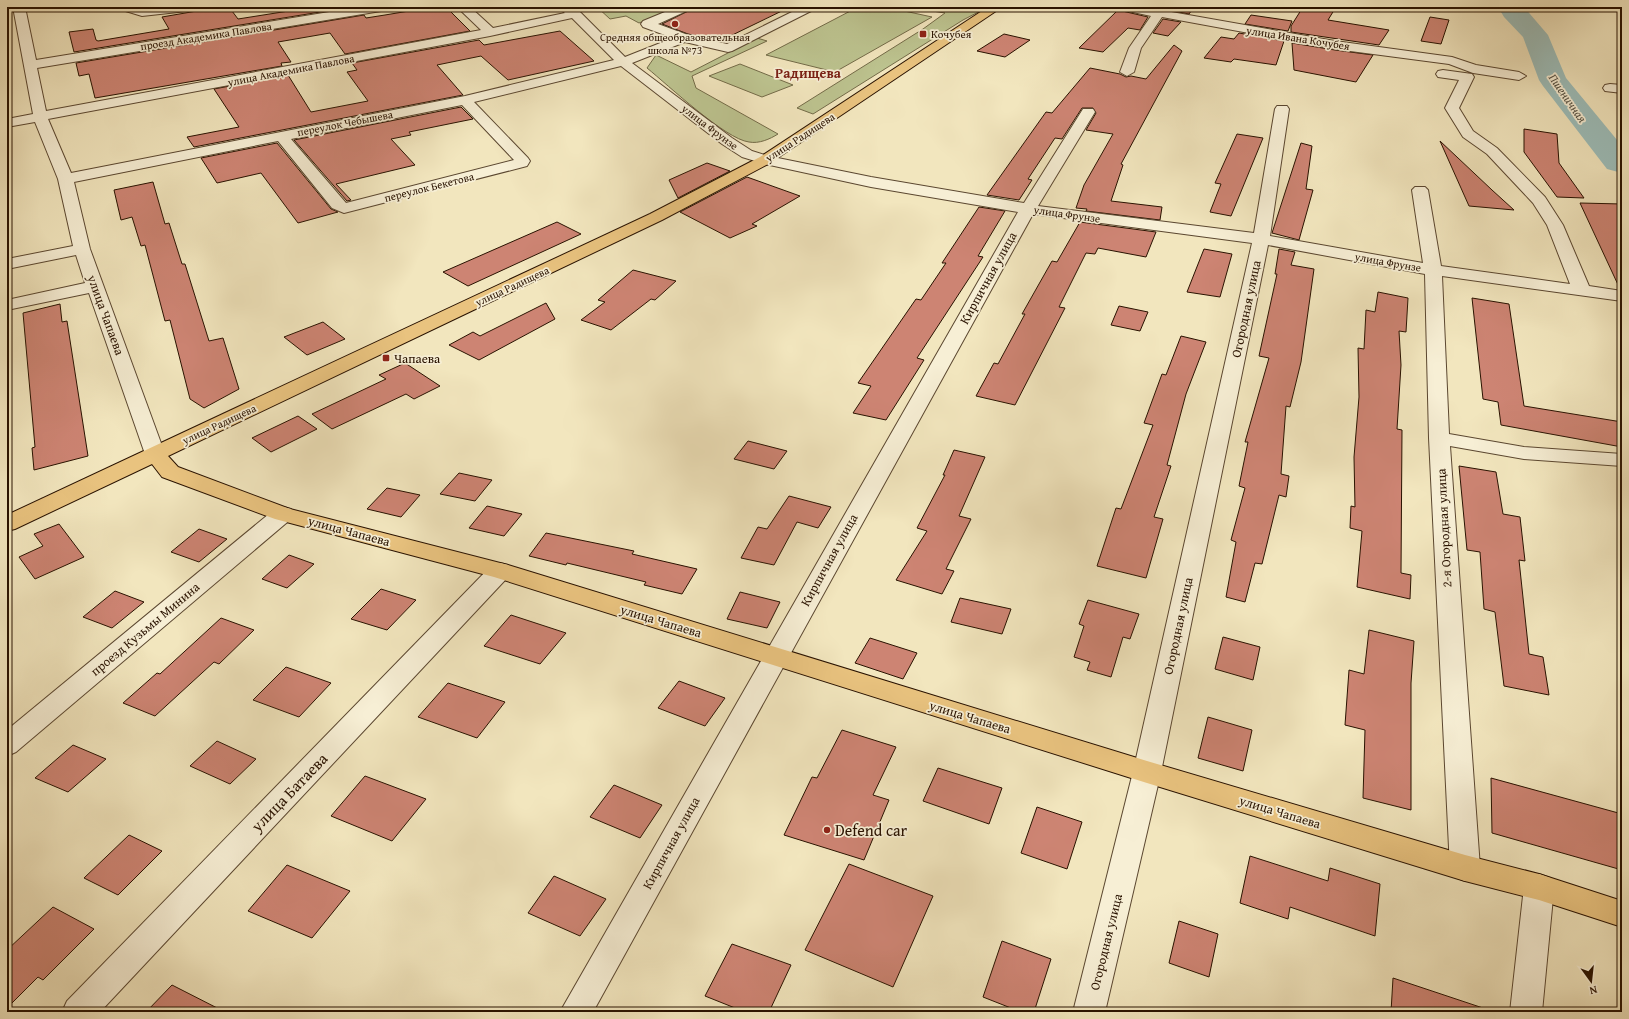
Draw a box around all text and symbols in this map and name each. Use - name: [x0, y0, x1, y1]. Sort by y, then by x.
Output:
- street label: проезд Академика Павлова: [139, 18, 274, 54]
- marker: Средняя общеобразовательная школа №73: [670, 19, 680, 29]
- street label: улица Ивана Кочубея: [1244, 22, 1351, 54]
- place label: Кочубея: [931, 26, 972, 42]
- place label: Средняя общеобразовательная школа №73: [600, 29, 751, 58]
- marker: Кочубея: [918, 29, 928, 39]
- street label: улица Академика Павлова: [225, 50, 356, 90]
- district label: Радищева: [775, 63, 842, 83]
- water label: Пшеничная: [1545, 70, 1591, 126]
- street label: улица Фрунзе: [678, 100, 742, 154]
- street label: переулок Чебышева: [296, 106, 395, 140]
- street label: улица Радищева: [761, 108, 839, 166]
- street label: переулок Бекетова: [383, 168, 476, 206]
- street label: улица Фрунзе: [1032, 201, 1101, 227]
- street label: Кирпичная улица: [955, 228, 1022, 328]
- street label: улица Фрунзе: [1353, 248, 1422, 276]
- street label: Огородная улица: [1226, 258, 1266, 359]
- street label: улица Радищева: [471, 262, 552, 311]
- street label: улица Чапаева: [82, 271, 130, 359]
- place label: Чапаева: [394, 349, 441, 368]
- marker: Чапаева: [381, 353, 391, 363]
- street label: улица Радищева: [178, 400, 259, 449]
- street label: 2-я Огородная улица: [1431, 467, 1457, 588]
- street label: Кирпичная улица: [796, 510, 863, 610]
- street label: улица Чапаева: [305, 511, 393, 551]
- street label: Огородная улица: [1158, 575, 1198, 676]
- street label: проезд Кузьмы Минина: [86, 577, 204, 680]
- street label: улица Чапаева: [617, 599, 705, 643]
- street label: улица Чапаева: [926, 695, 1014, 739]
- street label: улица Батаева: [244, 747, 333, 838]
- street label: улица Чапаева: [1236, 790, 1324, 834]
- street label: Кирпичная улица: [638, 793, 705, 893]
- place label: Defend car: [835, 818, 908, 842]
- marker: Defend car: [822, 825, 832, 835]
- street label: Огородная улица: [1085, 891, 1127, 992]
- north arrow: [1571, 961, 1611, 1001]
- text: N: [1587, 982, 1599, 1000]

